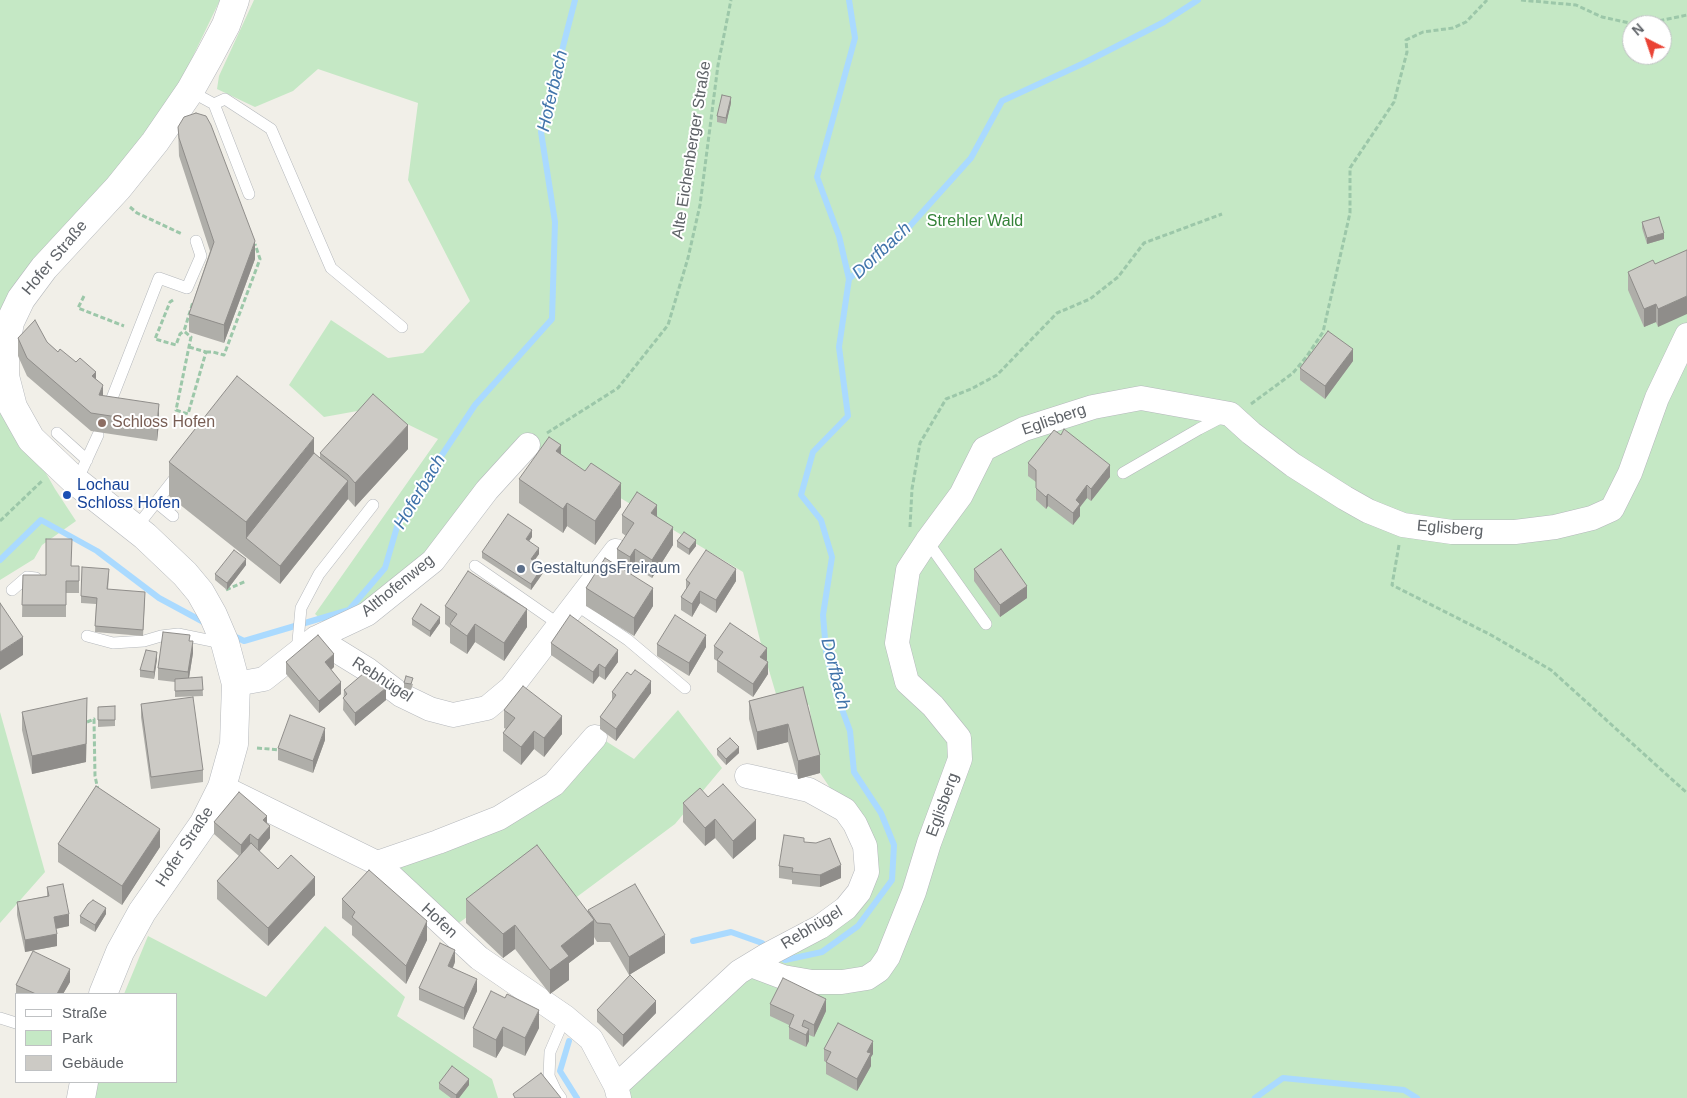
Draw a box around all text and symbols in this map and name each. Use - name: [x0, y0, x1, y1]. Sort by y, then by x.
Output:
- north arrow: [1622, 15, 1672, 65]
- text: N: [1629, 20, 1647, 39]
- water label: Hoferbach: [533, 48, 573, 134]
- street label: Alte Eichenberger Straße: [668, 60, 716, 240]
- park label: Strehler Wald: [927, 212, 1023, 232]
- street label: Hofer Straße: [18, 217, 92, 299]
- water label: Dorfbach: [848, 218, 916, 284]
- street label: Eglisberg: [1019, 400, 1089, 440]
- place label: Schloss Hofen: [112, 413, 215, 433]
- marker: Schloss Hofen: [96, 417, 108, 429]
- water label: Hoferbach: [389, 451, 451, 533]
- place label: Lochau Schloss Hofen: [77, 476, 180, 514]
- marker: Lochau Schloss Hofen: [61, 489, 73, 501]
- street label: Eglisberg: [1416, 517, 1484, 541]
- street label: Althofenweg: [358, 551, 438, 621]
- place label: GestaltungsFreiraum: [531, 559, 680, 579]
- marker: GestaltungsFreiraum: [515, 563, 527, 575]
- water label: Dorfbach: [816, 636, 854, 712]
- street label: Rebhügel: [348, 653, 416, 707]
- street label: Eglisberg: [923, 770, 963, 840]
- street label: Hofer Straße: [152, 803, 218, 891]
- street label: Hofen: [417, 899, 461, 943]
- street label: Rebhügel: [778, 902, 846, 954]
- legend: [15, 993, 178, 1083]
- text: Straße: [62, 1004, 107, 1021]
- text: Park: [62, 1029, 93, 1046]
- text: Gebäude: [62, 1054, 124, 1071]

